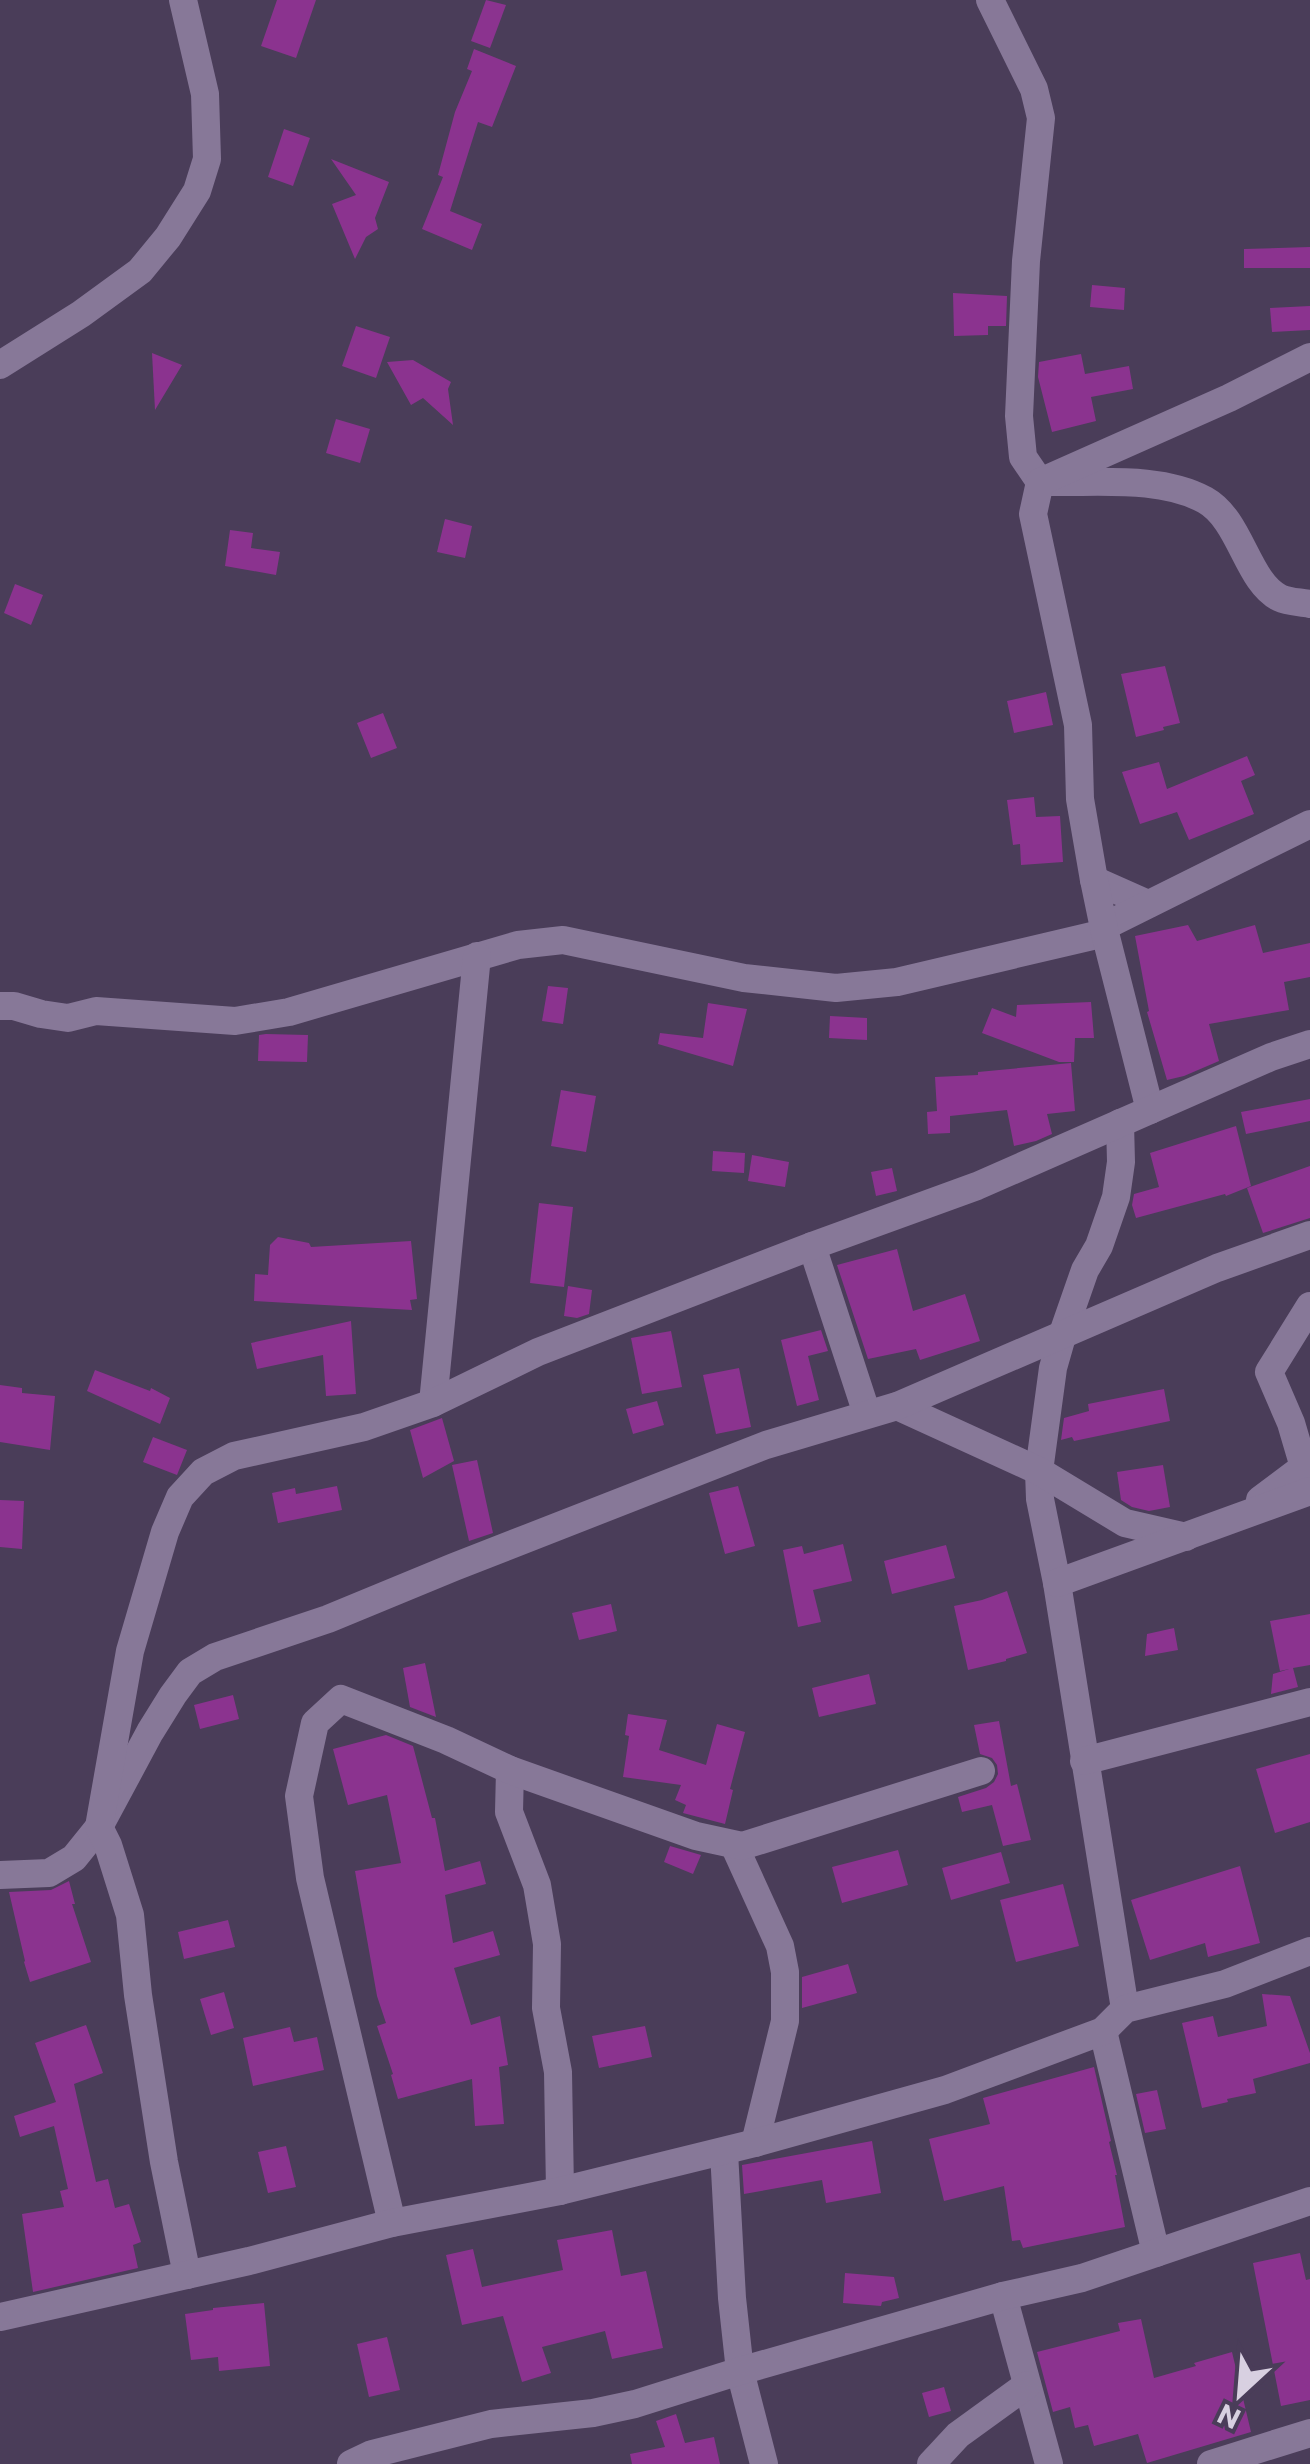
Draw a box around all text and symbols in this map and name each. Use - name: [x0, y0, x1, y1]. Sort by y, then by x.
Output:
- north arrow: [1190, 2344, 1290, 2444]
- text: N: [1212, 2397, 1245, 2437]

